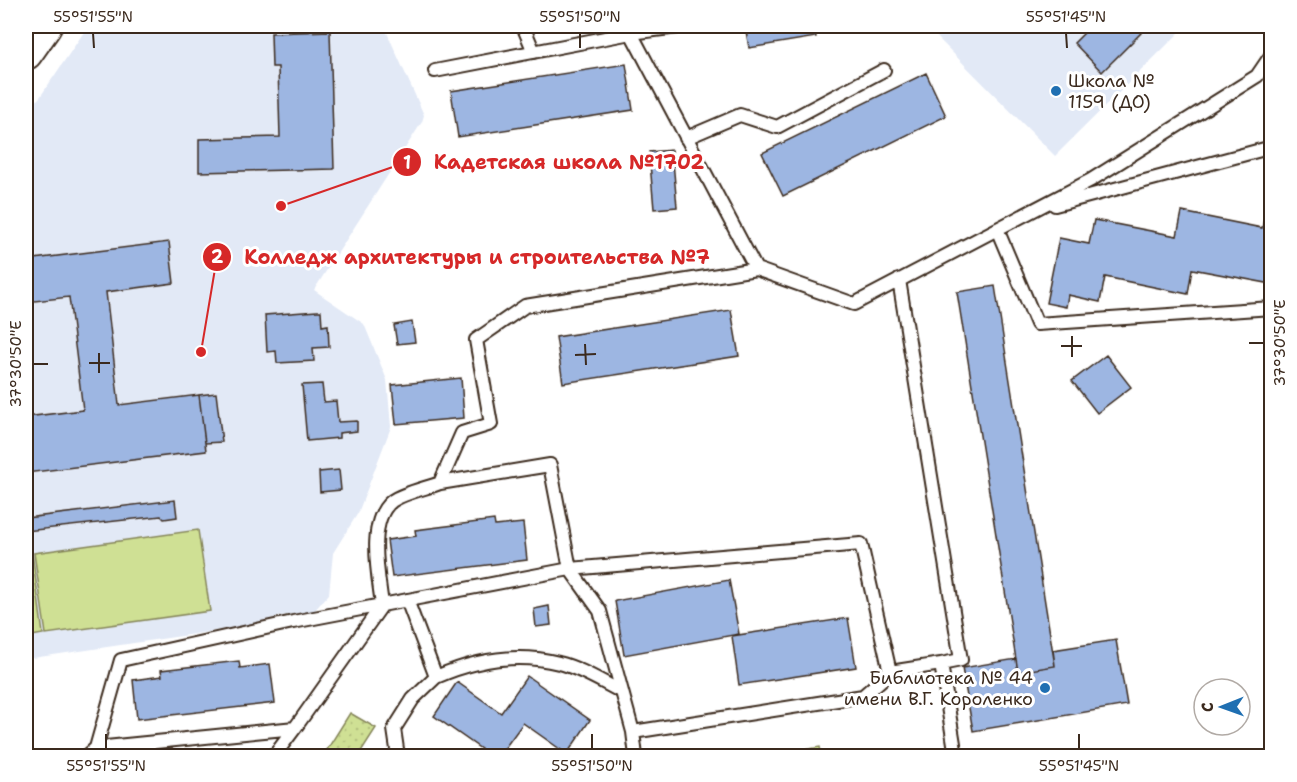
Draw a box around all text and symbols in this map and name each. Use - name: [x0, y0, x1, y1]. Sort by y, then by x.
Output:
- text: 55°51'55"N: [53, 7, 133, 27]
- text: 55°51'50"N: [539, 7, 621, 27]
- text: 55°51'45"N: [1026, 7, 1106, 27]
- place label: Школа № 1159 (ДО): [1068, 69, 1154, 114]
- marker: Школа № 1159 (ДО): [1049, 84, 1063, 98]
- callout: Кадетская школа №1702: [392, 143, 716, 181]
- text: Кадетская школа №1702: [434, 149, 704, 175]
- text: 1: [403, 151, 411, 175]
- callout: Колледж архитектуры и строительства №7: [202, 238, 722, 276]
- text: Колледж архитектуры и строительства №7: [244, 244, 710, 270]
- text: 2: [211, 245, 224, 269]
- text: 37°30'50"E: [1270, 299, 1290, 387]
- text: 37°30'50"E: [6, 320, 26, 408]
- place label: Библиотека № 44 имени В.Г. Короленко: [844, 666, 1033, 711]
- north arrow: [1192, 677, 1252, 737]
- marker: Библиотека № 44 имени В.Г. Короленко: [1038, 681, 1052, 695]
- text: С: [1197, 702, 1218, 712]
- text: 55°51'55"N: [66, 756, 146, 776]
- text: 55°51'50"N: [551, 756, 633, 776]
- text: 55°51'45"N: [1039, 756, 1119, 776]

